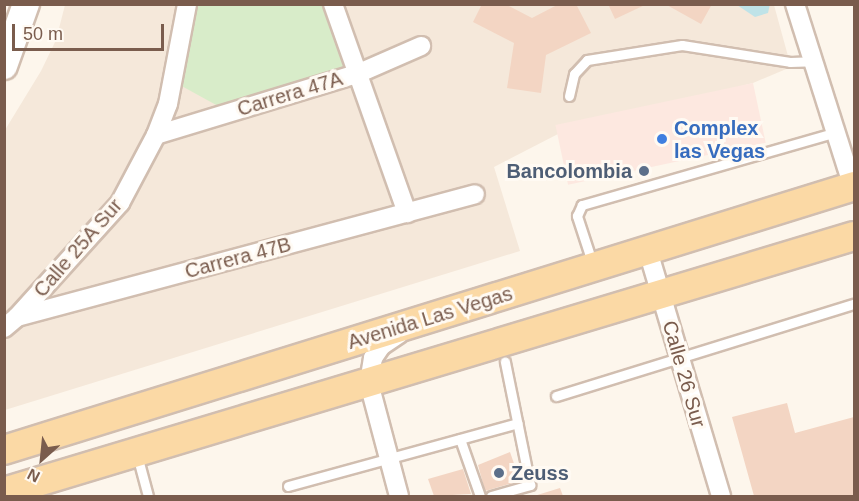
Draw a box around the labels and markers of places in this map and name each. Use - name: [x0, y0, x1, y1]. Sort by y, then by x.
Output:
- place label: Complex las Vegas: [674, 116, 765, 163]
- marker: Complex las Vegas: [655, 132, 669, 146]
- place label: Bancolombia: [506, 159, 632, 183]
- marker: Bancolombia: [637, 164, 651, 178]
- place label: Zeuss: [511, 461, 569, 485]
- marker: Zeuss: [492, 466, 506, 480]

